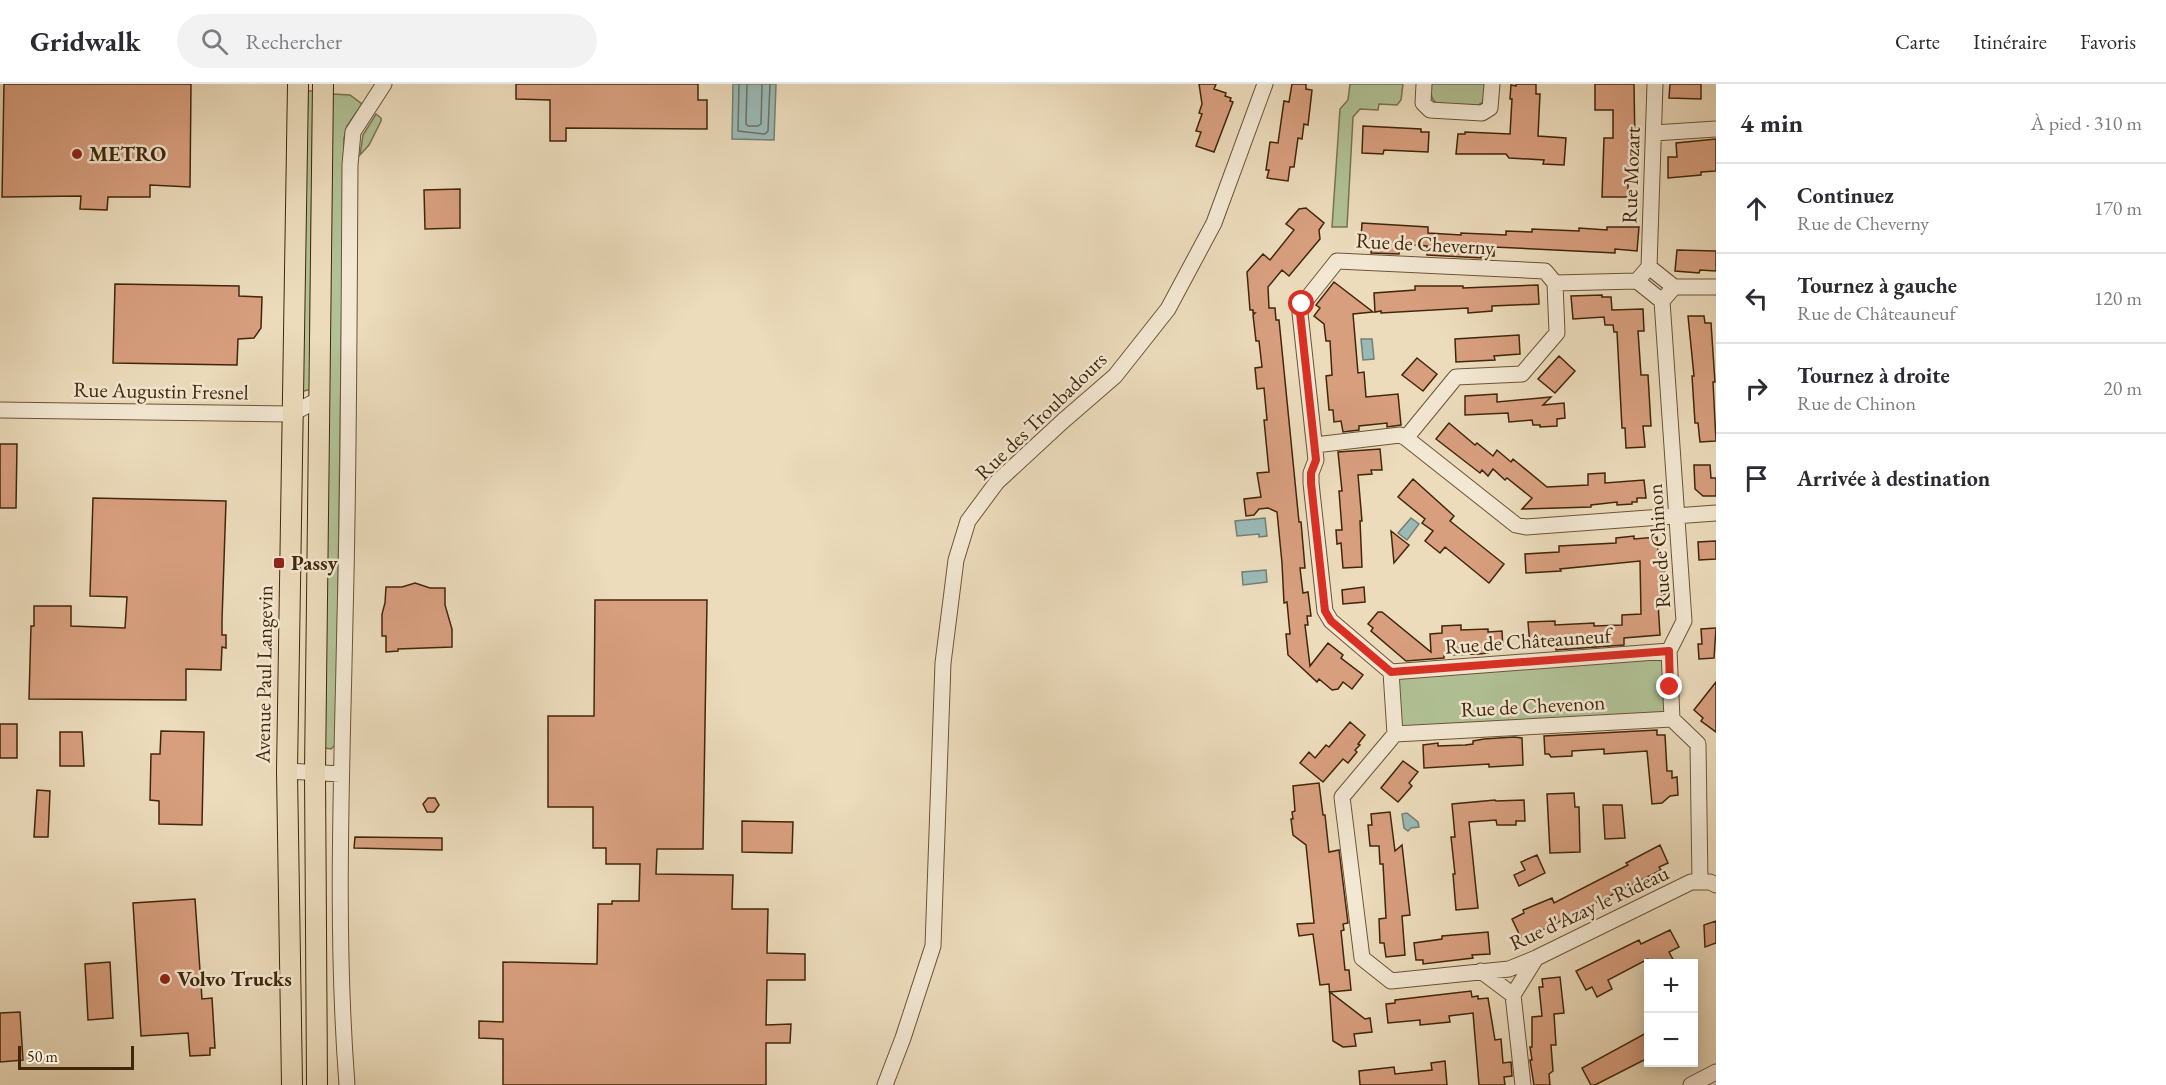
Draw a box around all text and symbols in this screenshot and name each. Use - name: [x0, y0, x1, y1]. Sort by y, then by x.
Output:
- search box: [177, 14, 597, 68]
- text: Gridwalk: [30, 23, 141, 59]
- icon: search: [198, 25, 231, 58]
- text: Rechercher: [246, 27, 342, 56]
- text: Carte: [1895, 28, 1940, 55]
- text: Itinéraire: [1973, 28, 2047, 55]
- text: Favoris: [2080, 28, 2136, 55]
- text: 4 min: [1740, 106, 1803, 140]
- text: À pied · 310 m: [2031, 110, 2142, 136]
- street label: Rue Mozart: [1615, 126, 1646, 224]
- place label: METRO: [89, 140, 166, 167]
- marker: METRO: [70, 147, 84, 161]
- text: Continuez: [1797, 181, 1894, 210]
- icon: ahead: [1740, 192, 1773, 225]
- text: 170 m: [2094, 195, 2142, 221]
- text: Rue de Cheverny: [1797, 210, 1929, 236]
- street label: Rue de Cheverny: [1355, 226, 1496, 261]
- text: Tournez à gauche: [1797, 271, 1957, 300]
- icon: left: [1740, 282, 1773, 315]
- text: 120 m: [2094, 285, 2142, 311]
- route start: [1288, 290, 1314, 316]
- text: Rue de Châteauneuf: [1797, 300, 1956, 326]
- street label: Rue des Troubadours: [969, 346, 1113, 486]
- text: Tournez à droite: [1797, 361, 1950, 390]
- icon: right: [1740, 372, 1773, 405]
- street label: Rue Augustin Fresnel: [73, 375, 249, 406]
- text: 20 m: [2103, 375, 2142, 401]
- text: Rue de Chinon: [1797, 390, 1916, 416]
- icon: arrive: [1740, 462, 1773, 495]
- text: Arrivée à destination: [1797, 464, 1990, 493]
- street label: Rue de Chinon: [1641, 483, 1676, 609]
- place label: Passy: [291, 549, 338, 576]
- marker: Passy: [272, 556, 286, 570]
- street label: Avenue Paul Langevin: [248, 585, 279, 764]
- street label: Rue de Châteauneuf: [1444, 621, 1614, 660]
- route end: [1656, 673, 1682, 699]
- street label: Rue de Chevenon: [1460, 688, 1606, 723]
- street label: Rue d'Azay le Rideau: [1505, 859, 1673, 956]
- map controls: [1644, 959, 1698, 1067]
- button: +: [1644, 959, 1698, 1013]
- place label: Volvo Trucks: [177, 965, 292, 992]
- marker: Volvo Trucks: [158, 972, 172, 986]
- button: −: [1644, 1013, 1698, 1067]
- scale bar: [18, 1043, 134, 1070]
- text: 50 m: [27, 1046, 58, 1067]

